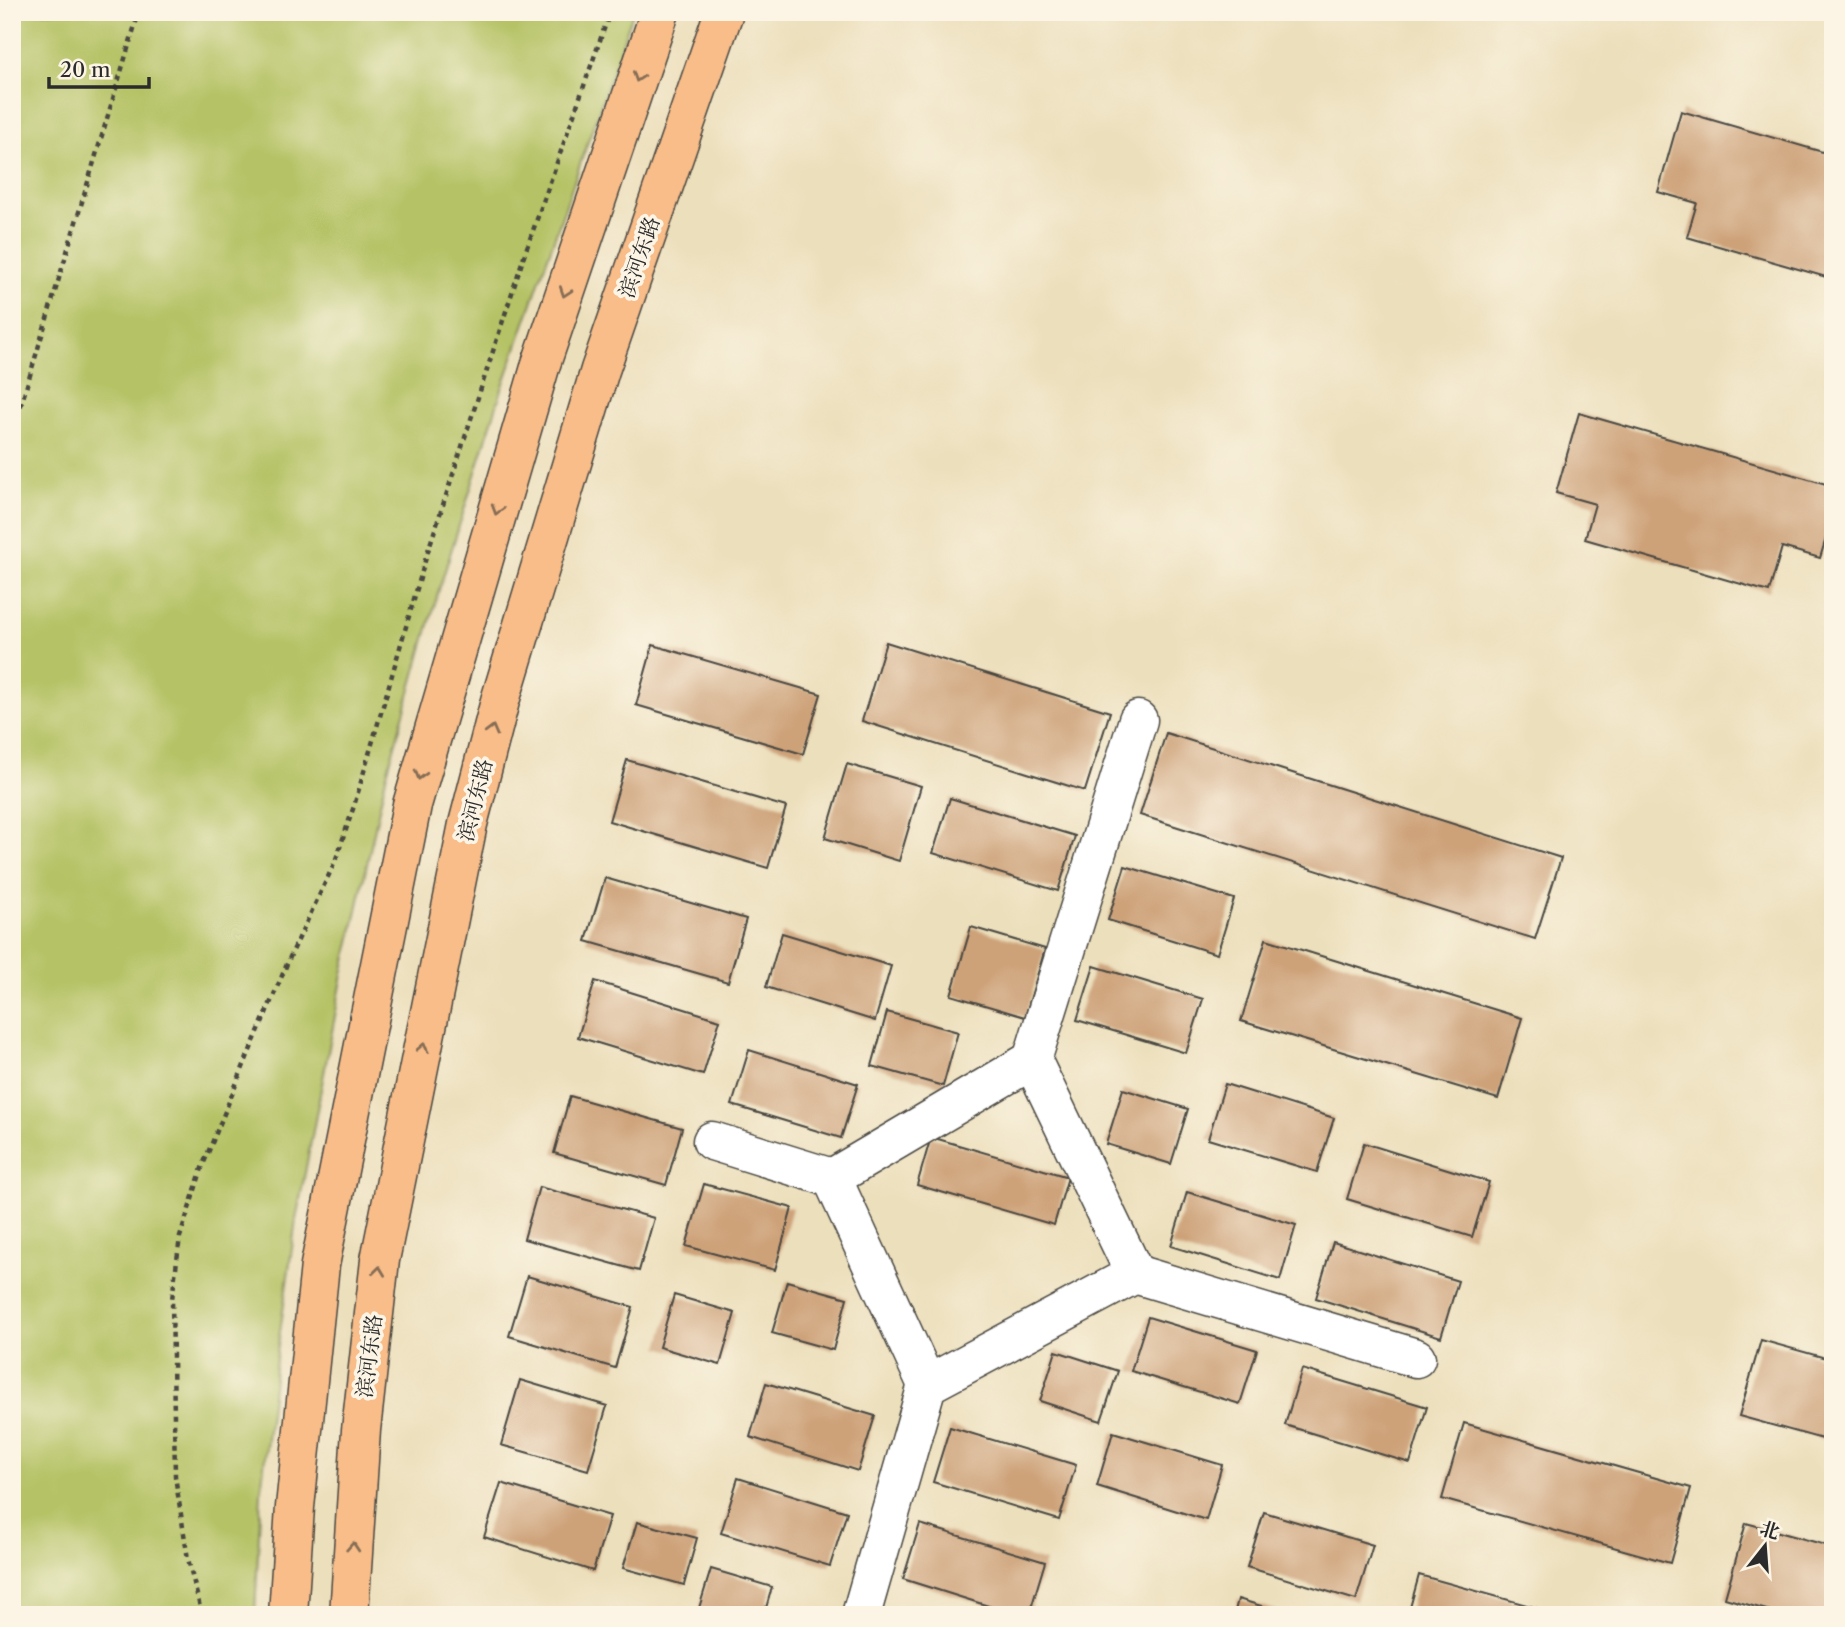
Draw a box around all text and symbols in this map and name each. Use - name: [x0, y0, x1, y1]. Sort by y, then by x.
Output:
- scale bar: [49, 46, 149, 90]
- text: 20 m: [60, 57, 111, 82]
- one-way arrow: [632, 70, 646, 83]
- street label: 滨河东路: [614, 213, 664, 301]
- one-way arrow: [559, 286, 573, 298]
- one-way arrow: [491, 503, 506, 515]
- one-way arrow: [484, 724, 498, 736]
- street label: 滨河东路: [453, 756, 497, 844]
- one-way arrow: [414, 769, 429, 781]
- one-way arrow: [414, 1042, 429, 1054]
- one-way arrow: [371, 1266, 386, 1277]
- street label: 滨河东路: [351, 1313, 387, 1399]
- north arrow: [1730, 1512, 1800, 1582]
- text: 北: [1757, 1516, 1782, 1544]
- one-way arrow: [345, 1541, 360, 1552]

